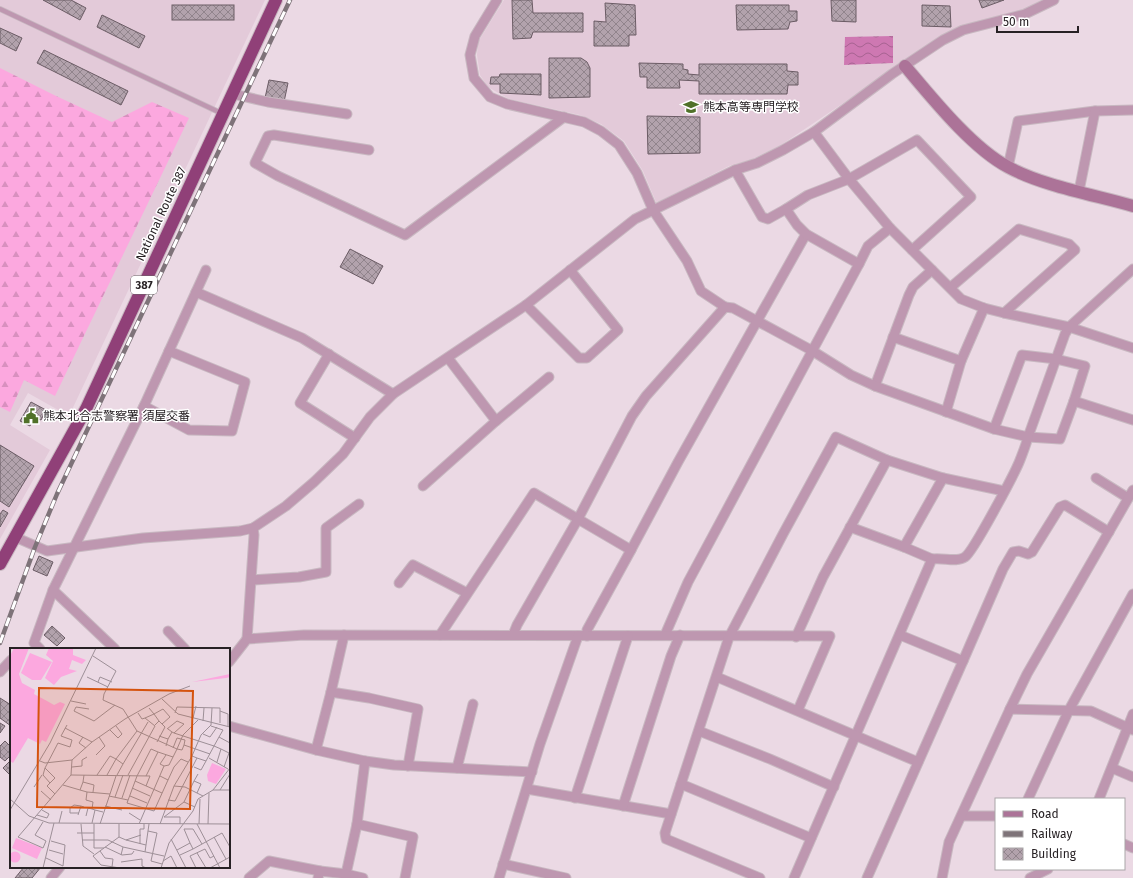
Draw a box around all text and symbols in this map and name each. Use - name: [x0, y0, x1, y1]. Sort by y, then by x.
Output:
- scale bar: [997, 8, 1078, 34]
- text: 50 m: [1003, 15, 1029, 29]
- school or university icon: 熊本高等専門学校: [682, 98, 700, 116]
- place label: 熊本高等専門学校: [703, 100, 799, 114]
- street label: National Route 387: [133, 165, 189, 263]
- road number: 387: [131, 276, 157, 294]
- public building icon: 熊本北合志警察署 須屋交番: [22, 407, 40, 425]
- place label: 熊本北合志警察署 須屋交番: [43, 409, 190, 423]
- inset map: [10, 648, 230, 868]
- legend: [995, 798, 1125, 870]
- text: Road: [1031, 807, 1059, 821]
- text: Railway: [1031, 827, 1072, 841]
- text: Building: [1031, 847, 1077, 861]

